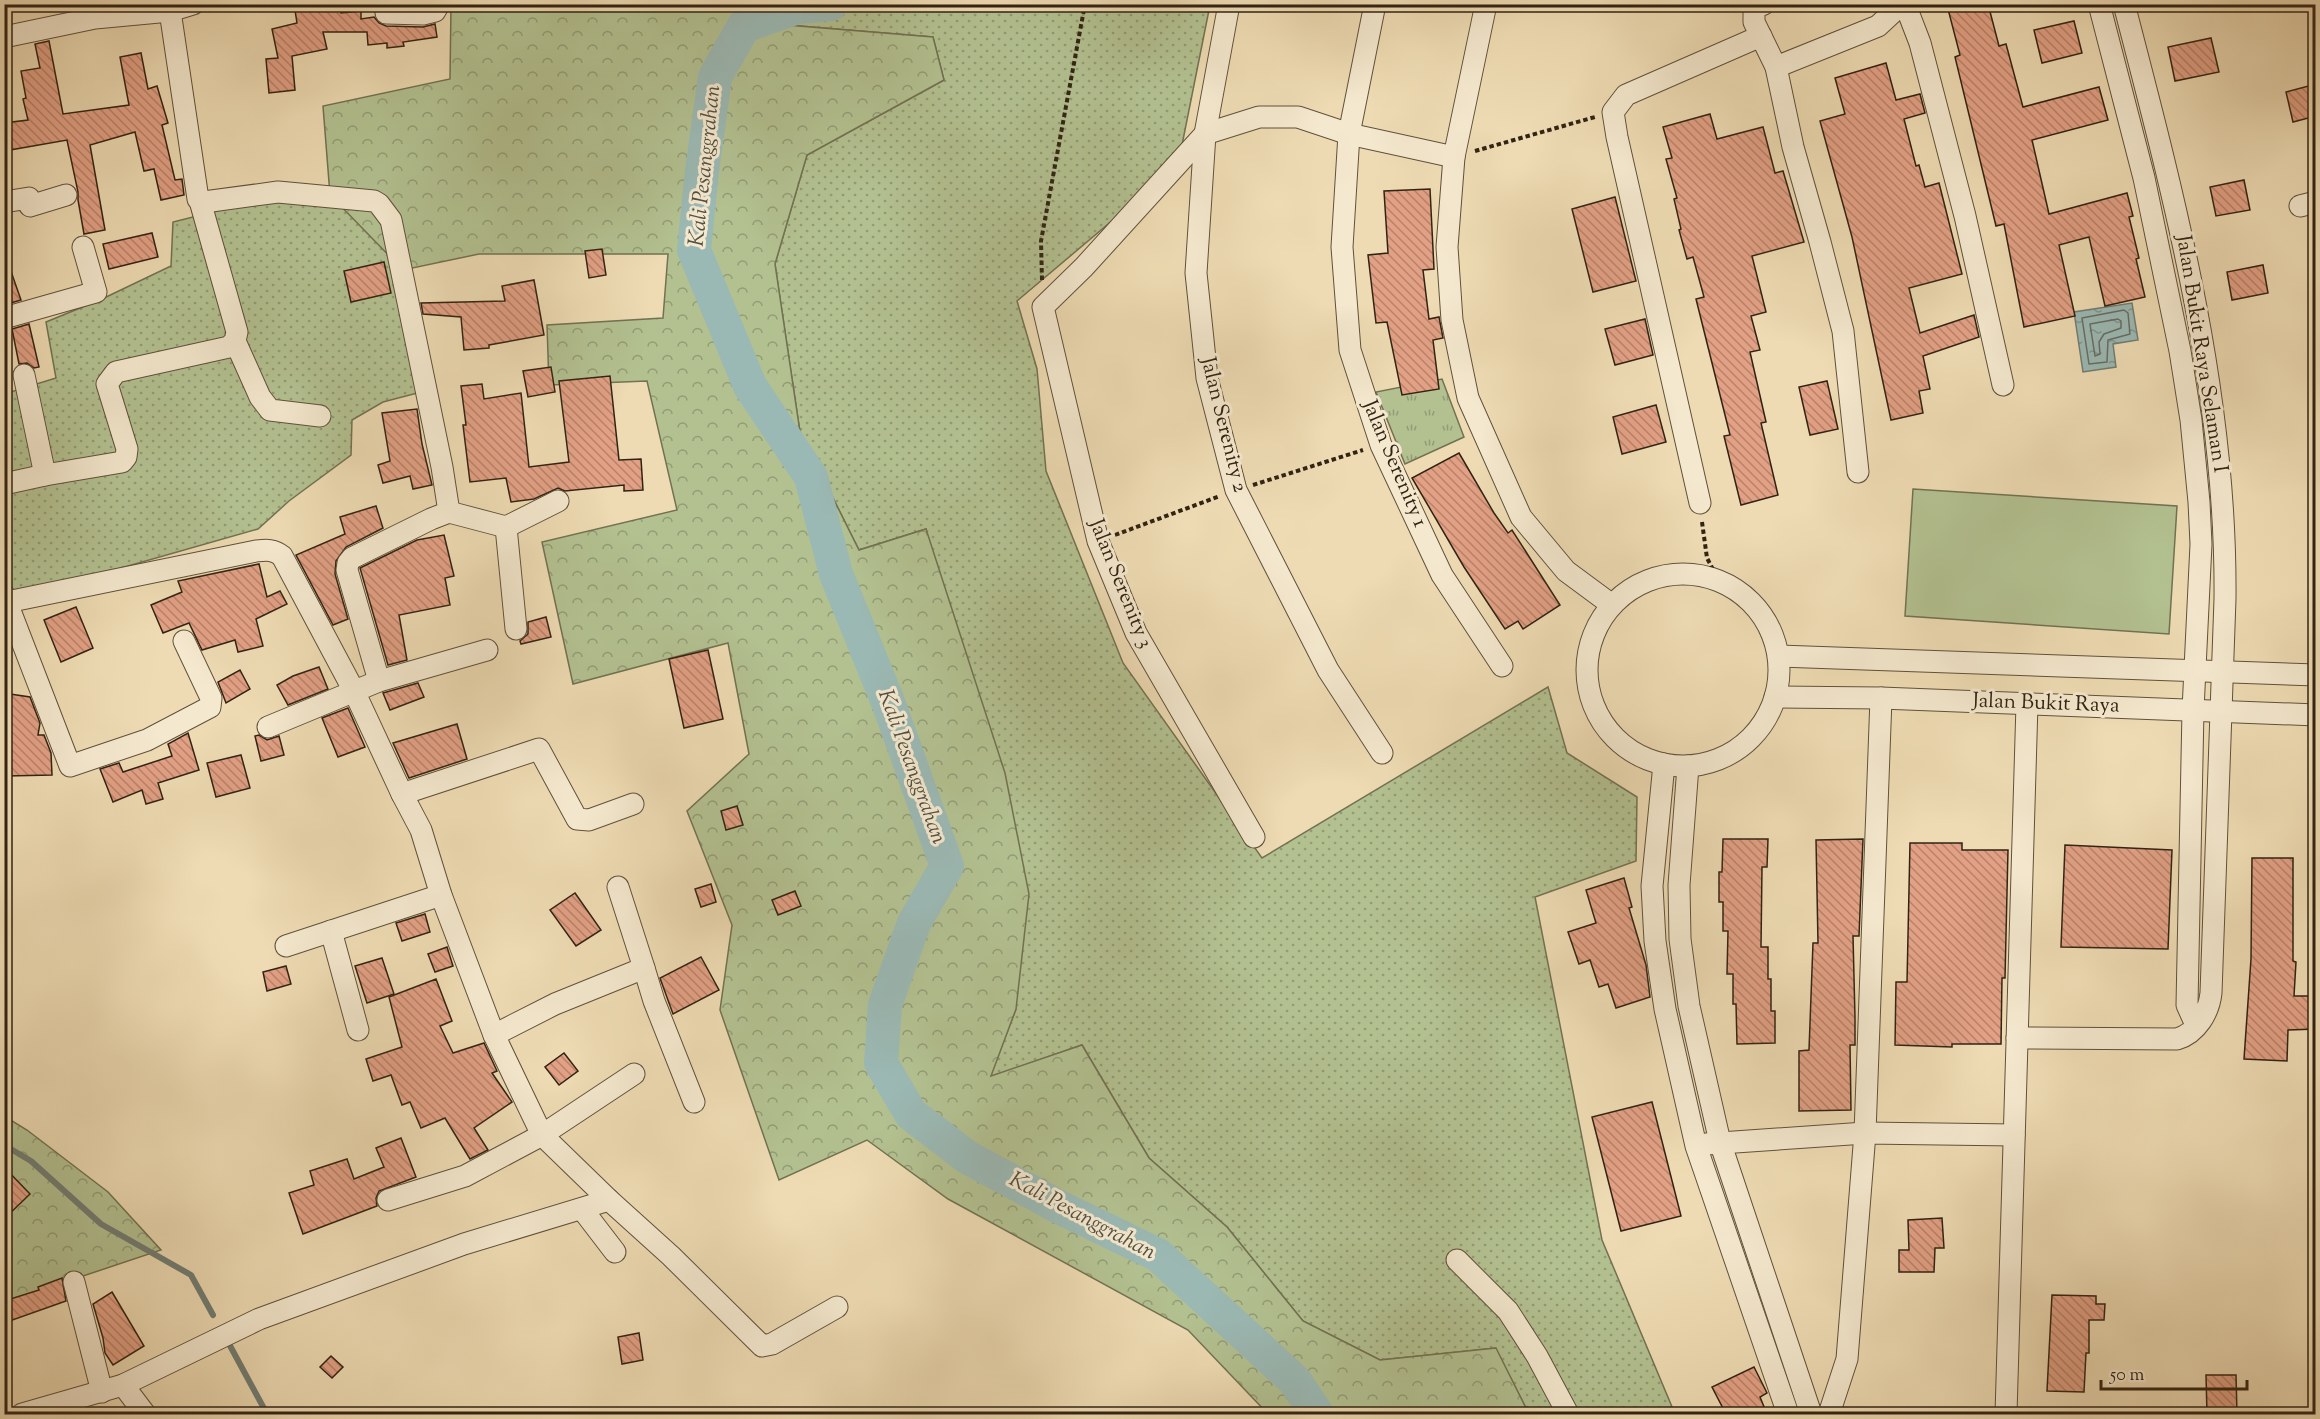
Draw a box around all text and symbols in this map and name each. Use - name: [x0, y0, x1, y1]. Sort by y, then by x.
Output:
- water label: Kali Pesanggrahan: [682, 83, 730, 248]
- street label: Jalan Bukit Raya Selaman I: [2167, 232, 2235, 475]
- street label: Jalan Serenity 2: [1191, 353, 1254, 496]
- street label: Jalan Serenity 1: [1353, 395, 1434, 532]
- street label: Jalan Serenity 3: [1080, 514, 1160, 653]
- water label: Kali Pesanggrahan: [868, 685, 954, 849]
- street label: Jalan Bukit Raya: [1971, 686, 2120, 722]
- water label: Kali Pesanggrahan: [1003, 1165, 1161, 1269]
- scale bar: [2101, 1353, 2246, 1391]
- text: 50 m: [2109, 1363, 2145, 1389]

